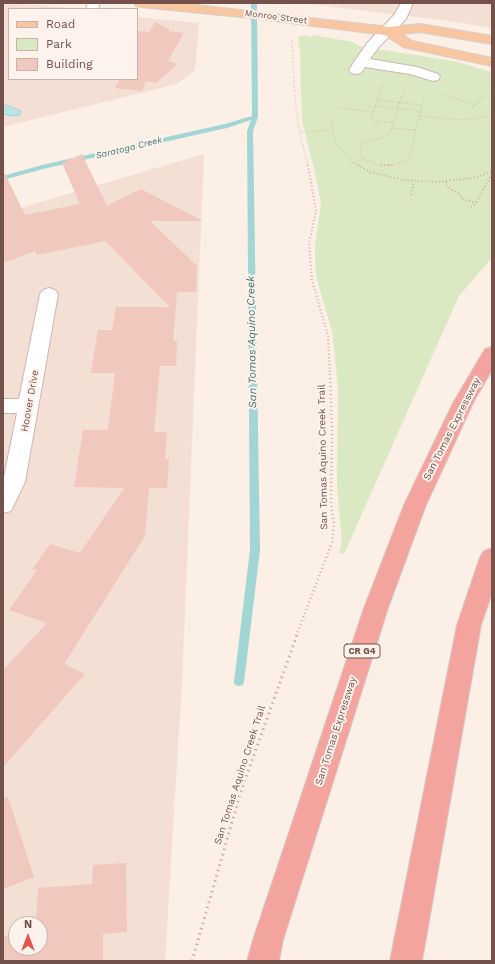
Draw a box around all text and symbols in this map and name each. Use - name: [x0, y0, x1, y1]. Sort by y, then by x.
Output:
- legend: [8, 8, 138, 80]
- street label: Monroe Street: [244, 8, 308, 26]
- text: Road: [46, 17, 75, 31]
- text: Park: [46, 37, 72, 51]
- text: Building: [46, 57, 93, 71]
- water label: Saratoga Creek: [95, 135, 163, 161]
- water label: San Tomas Aquino Creek: [244, 276, 260, 408]
- street label: Hoover Drive: [19, 369, 41, 433]
- street label: San Tomas Expressway: [421, 376, 483, 482]
- street label: San Tomas Aquino Creek Trail: [316, 384, 330, 530]
- road number: CR G4: [344, 644, 380, 658]
- street label: San Tomas Expressway: [313, 675, 359, 787]
- street label: San Tomas Aquino Creek Trail: [212, 704, 268, 846]
- north arrow: [8, 916, 48, 956]
- text: N: [24, 918, 32, 931]

